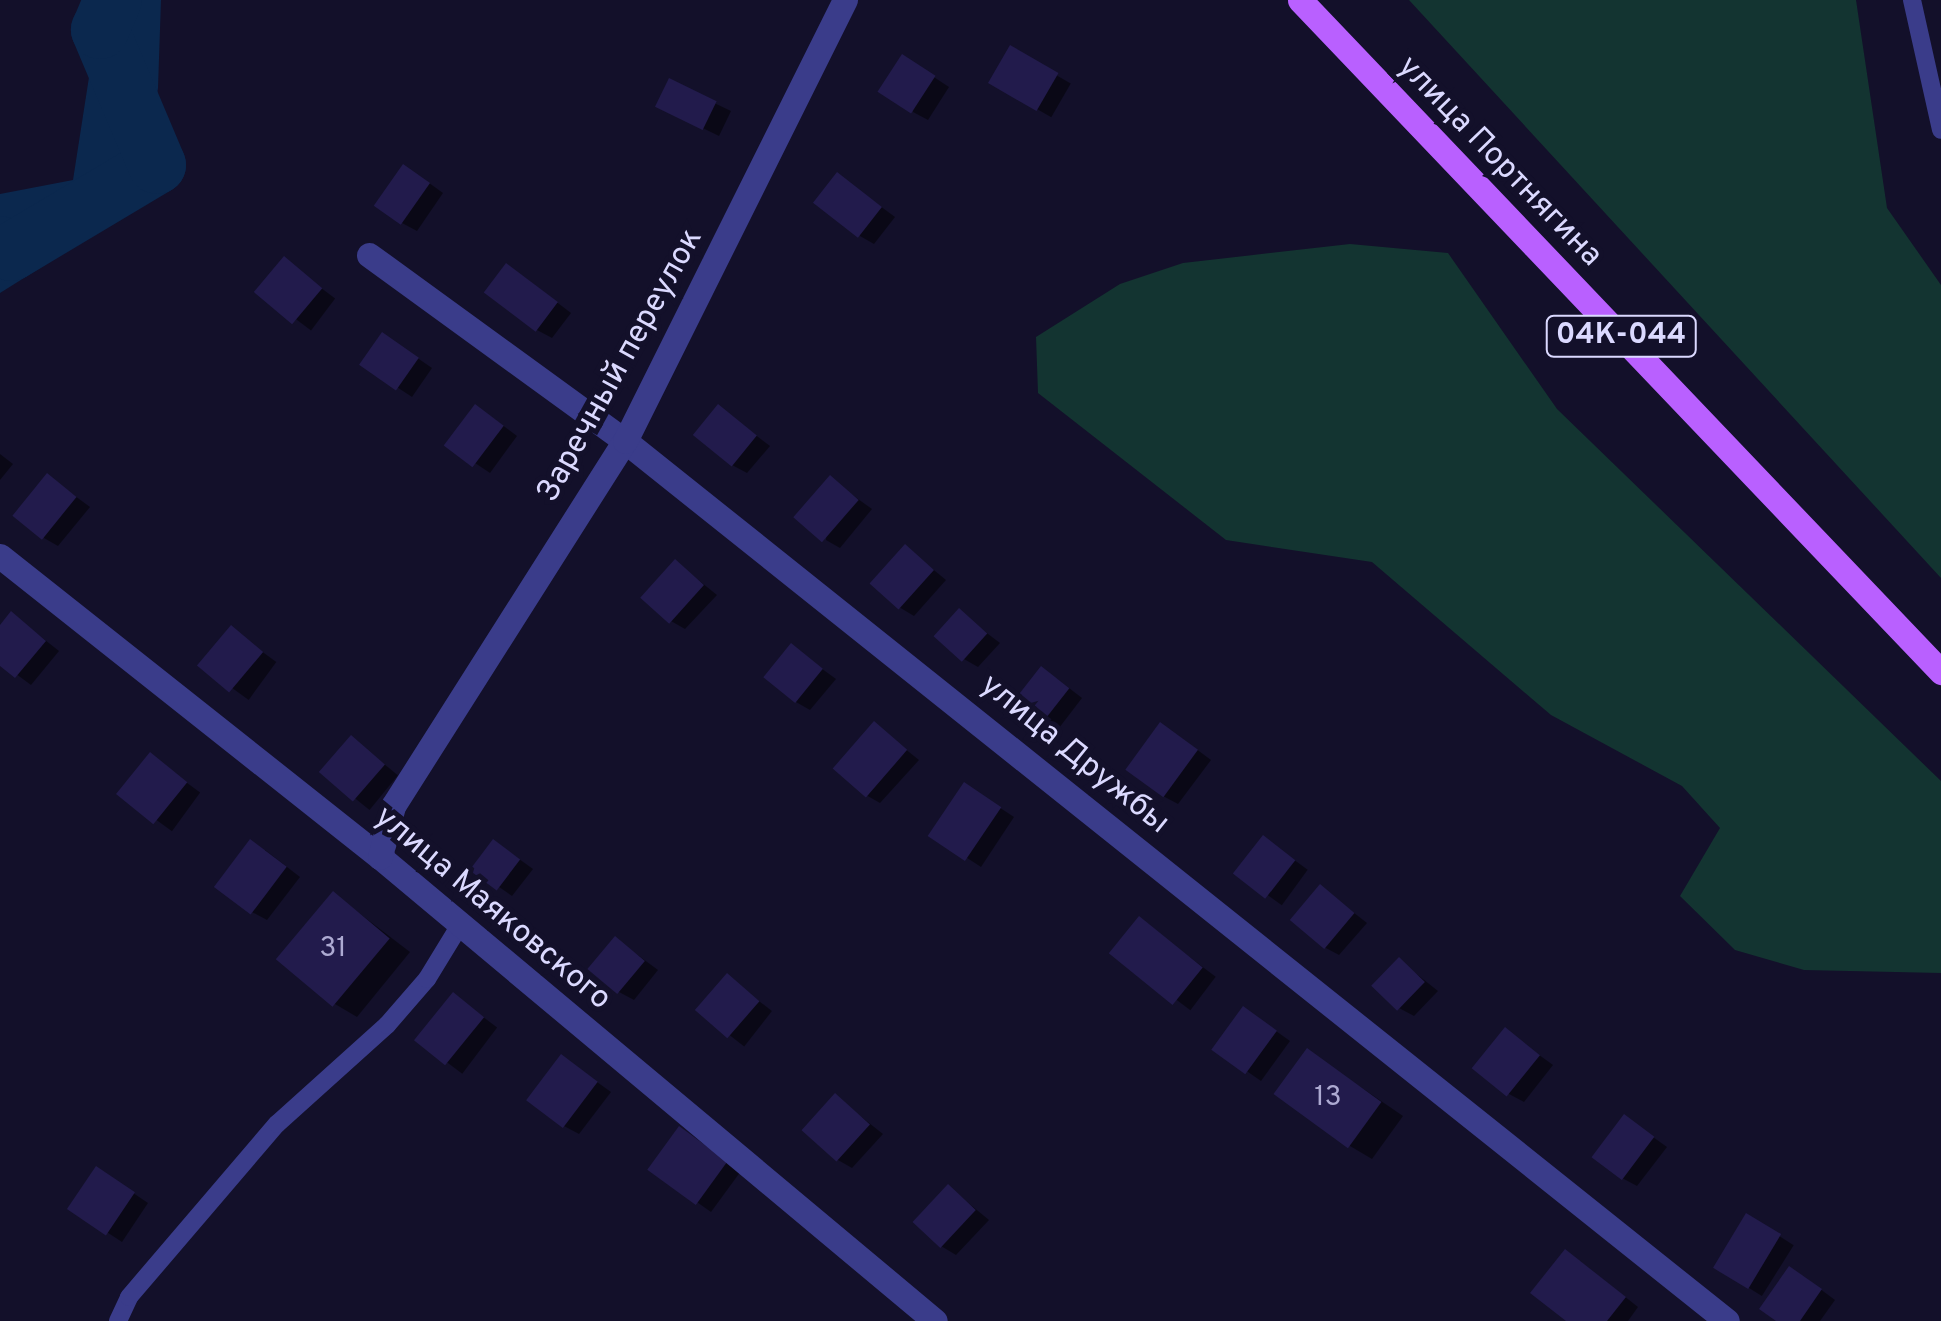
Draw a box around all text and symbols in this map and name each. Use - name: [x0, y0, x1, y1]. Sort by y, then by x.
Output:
- street label: улица Портнягина: [1389, 49, 1609, 275]
- street label: Заречный переулок: [530, 223, 712, 509]
- road number: 04К-044: [1544, 311, 1698, 361]
- street label: улица Дружбы: [972, 667, 1176, 843]
- street label: улица Маяковского: [366, 799, 618, 1019]
- house number: 31: [319, 932, 347, 966]
- house number: 13: [1314, 1081, 1342, 1115]

